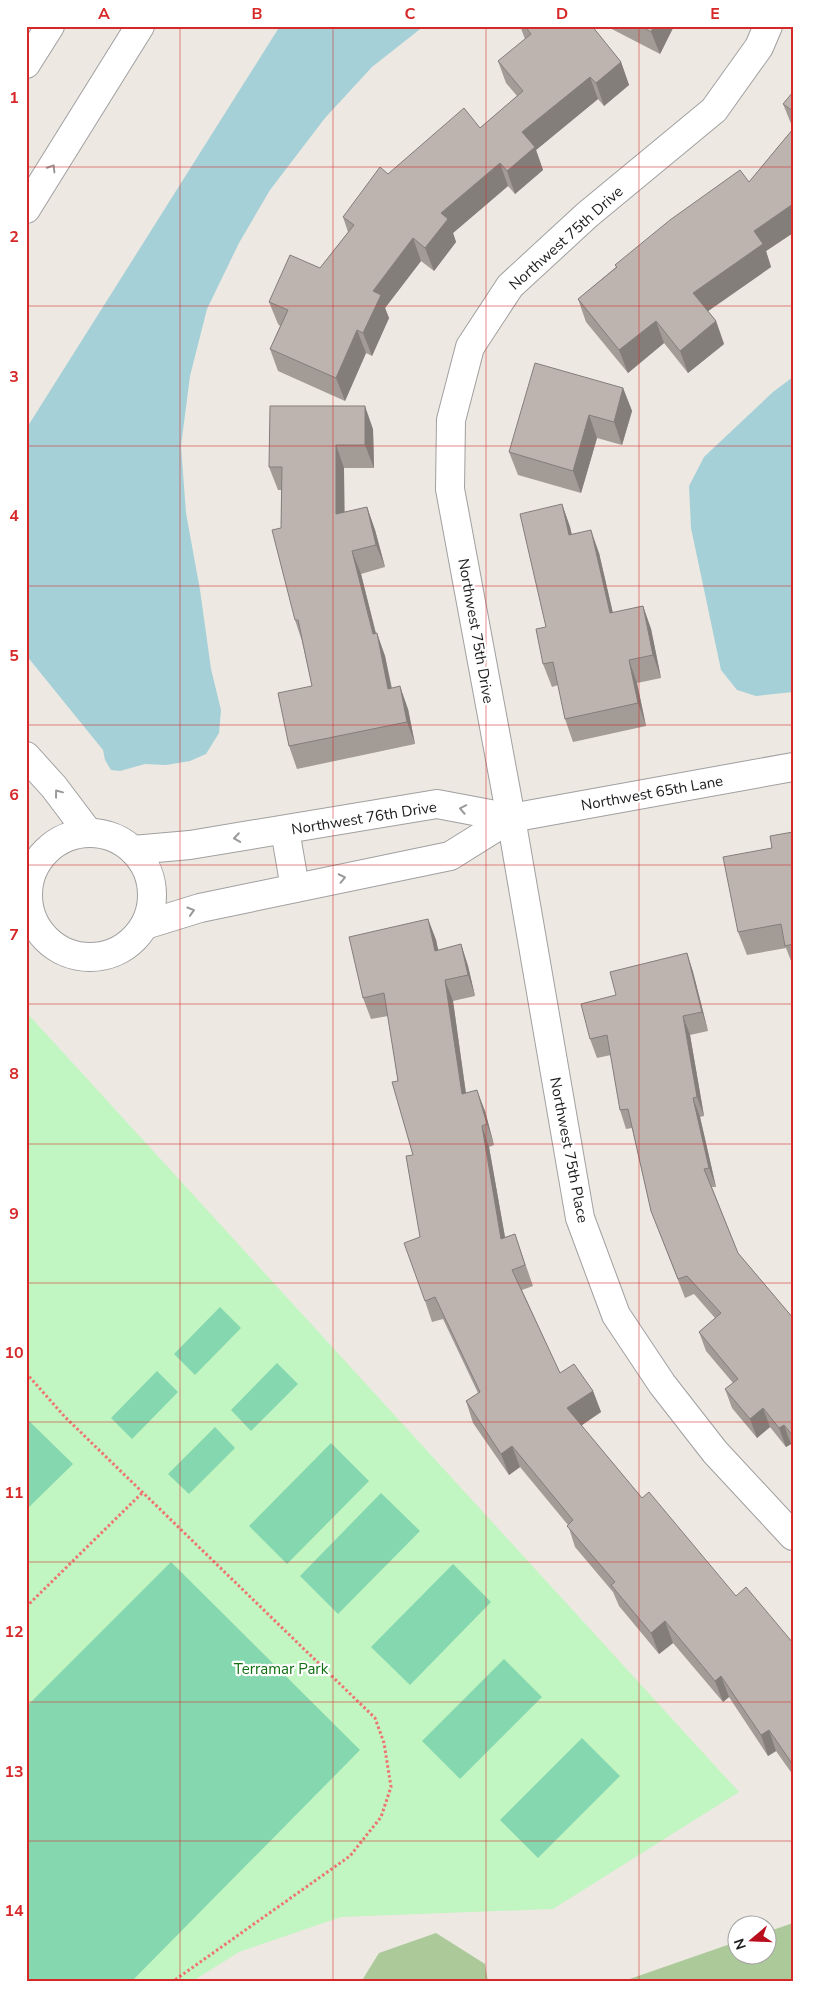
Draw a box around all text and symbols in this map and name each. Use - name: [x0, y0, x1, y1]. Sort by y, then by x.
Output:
- text: A: [98, 3, 110, 25]
- text: B: [251, 3, 263, 25]
- text: C: [405, 3, 416, 25]
- text: D: [556, 3, 568, 25]
- text: E: [710, 3, 720, 25]
- text: 1: [9, 87, 19, 109]
- one-way arrow: [46, 164, 55, 173]
- street label: Northwest 75th Drive: [505, 181, 627, 295]
- text: 2: [9, 226, 19, 248]
- text: 3: [9, 366, 19, 388]
- text: 4: [9, 505, 19, 527]
- street label: Northwest 75th Drive: [453, 557, 499, 705]
- text: 5: [9, 645, 19, 667]
- street label: Northwest 65th Lane: [579, 771, 725, 815]
- text: 6: [9, 784, 19, 806]
- one-way arrow: [56, 790, 64, 799]
- street label: Northwest 76th Drive: [290, 797, 438, 839]
- one-way arrow: [458, 804, 467, 815]
- one-way arrow: [232, 832, 241, 842]
- one-way arrow: [338, 874, 347, 884]
- one-way arrow: [187, 906, 195, 916]
- text: 7: [9, 924, 19, 946]
- text: 8: [9, 1063, 19, 1085]
- street label: Northwest 75th Place: [545, 1075, 593, 1225]
- text: 9: [9, 1203, 19, 1225]
- text: 10: [4, 1342, 24, 1364]
- text: 11: [4, 1482, 24, 1504]
- text: 12: [4, 1621, 24, 1643]
- park label: Terramar Park: [234, 1659, 329, 1679]
- text: 13: [4, 1761, 24, 1783]
- text: 14: [4, 1900, 24, 1922]
- north arrow: [726, 1916, 776, 1966]
- text: N: [729, 1936, 751, 1952]

